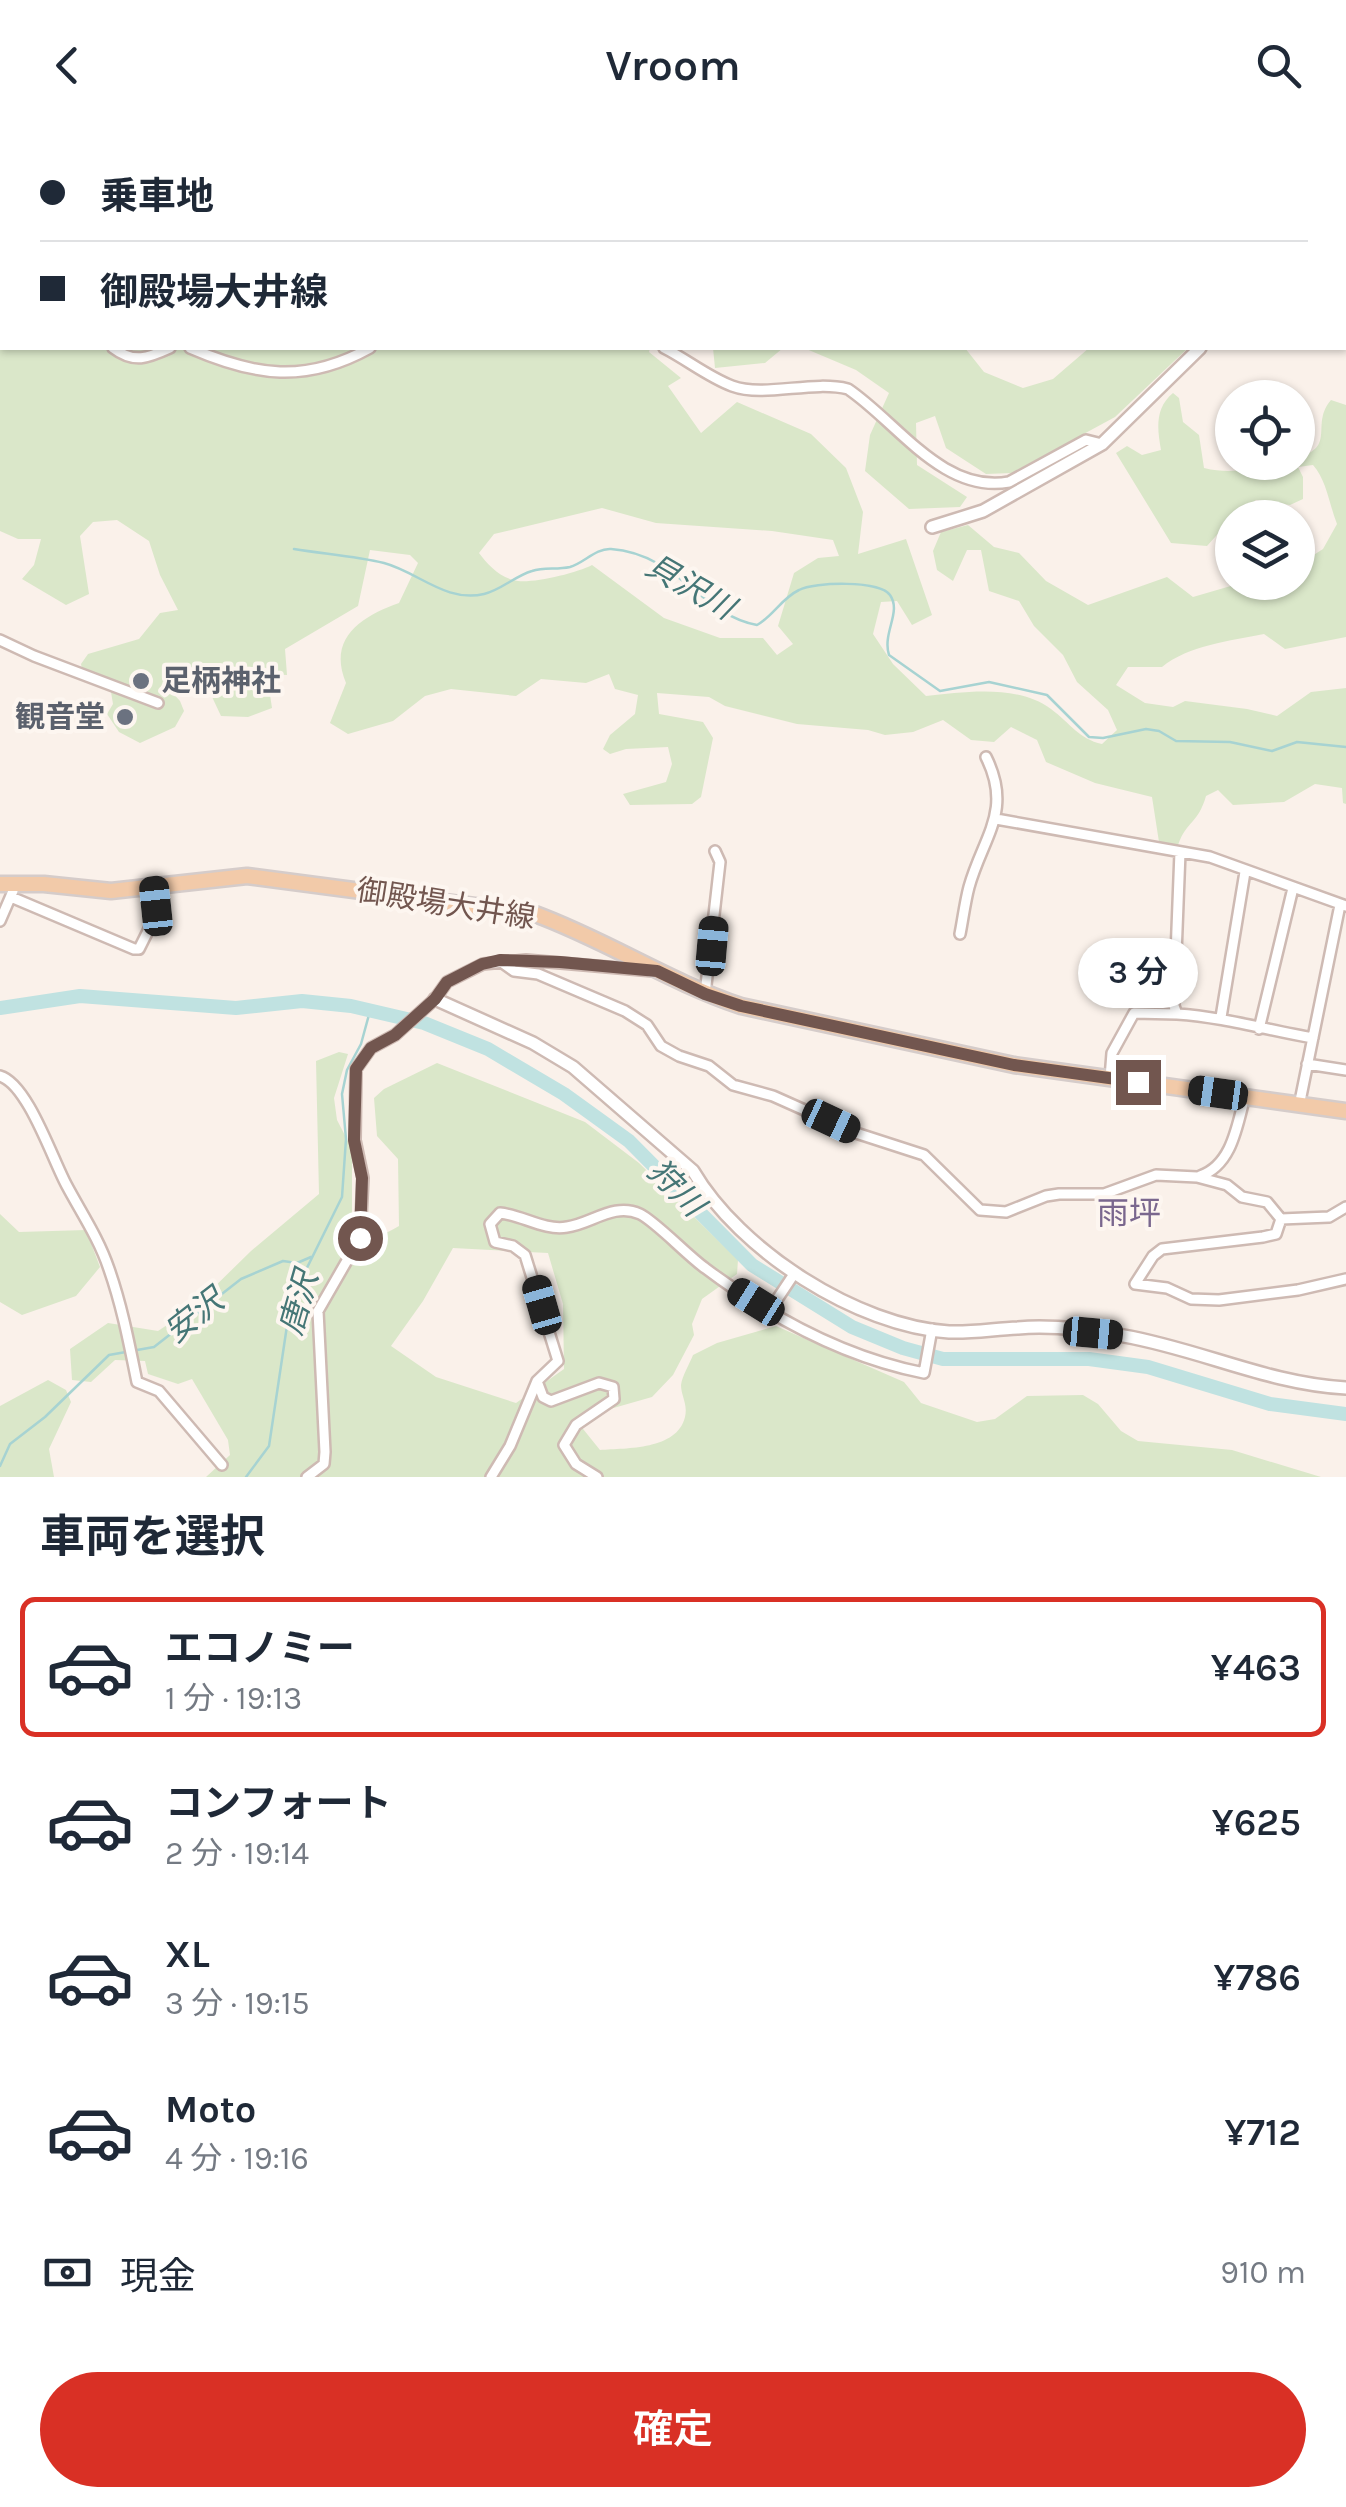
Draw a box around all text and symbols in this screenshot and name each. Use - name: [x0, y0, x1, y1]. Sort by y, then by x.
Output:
- icon: back: [40, 38, 95, 93]
- icon: search: [1251, 38, 1306, 93]
- text: Vroom: [605, 39, 741, 91]
- text: 乗車地: [100, 174, 214, 219]
- text: 御殿場大井線: [100, 270, 328, 315]
- map controls: [1215, 380, 1315, 600]
- button: locate: [1215, 380, 1315, 480]
- button: layers: [1215, 500, 1315, 600]
- water label: 貝沢川: [639, 547, 743, 629]
- place label: 足柄神社: [161, 663, 281, 699]
- marker: 足柄神社: [130, 670, 152, 692]
- place label: 観音堂: [15, 699, 105, 735]
- marker: 観音堂: [114, 706, 136, 728]
- street label: 御殿場大井線: [354, 872, 538, 936]
- car: [138, 875, 174, 937]
- car: [694, 915, 730, 977]
- callout: 3 分: [1078, 937, 1198, 1007]
- text: 3 分: [1108, 954, 1168, 991]
- route end: [1116, 1060, 1161, 1105]
- car: [1186, 1074, 1250, 1112]
- car: [797, 1095, 865, 1147]
- water label: 狩川: [640, 1152, 714, 1226]
- district label: 雨坪: [1097, 1195, 1161, 1232]
- route start: [338, 1216, 383, 1261]
- water label: 唐沢: [272, 1263, 327, 1339]
- car: [519, 1272, 565, 1338]
- car: [723, 1273, 789, 1331]
- water label: 安沢: [157, 1279, 234, 1350]
- car: [1062, 1315, 1124, 1351]
- text: 車両を選択: [40, 1511, 265, 1563]
- icon: car: [45, 1622, 135, 1712]
- text: エコノミー: [165, 1626, 355, 1671]
- text: ¥463: [1211, 1645, 1301, 1690]
- text: 1 分 · 19:13: [165, 1680, 302, 1717]
- icon: car: [45, 1777, 135, 1867]
- text: コンフォート: [165, 1781, 392, 1826]
- text: ¥625: [1212, 1800, 1301, 1845]
- text: 2 分 · 19:14: [165, 1835, 309, 1872]
- icon: car: [45, 1932, 135, 2022]
- text: XL: [165, 1932, 210, 1977]
- text: ¥786: [1214, 1955, 1301, 2000]
- text: 3 分 · 19:15: [165, 1985, 310, 2022]
- icon: car: [45, 2087, 135, 2177]
- text: Moto: [165, 2087, 256, 2132]
- text: ¥712: [1224, 2110, 1301, 2155]
- text: 4 分 · 19:16: [165, 2140, 309, 2177]
- icon: cash: [40, 2245, 95, 2300]
- text: 現金: [120, 2254, 196, 2299]
- text: 910 m: [1220, 2254, 1306, 2291]
- button: 確定: [40, 2372, 1306, 2487]

